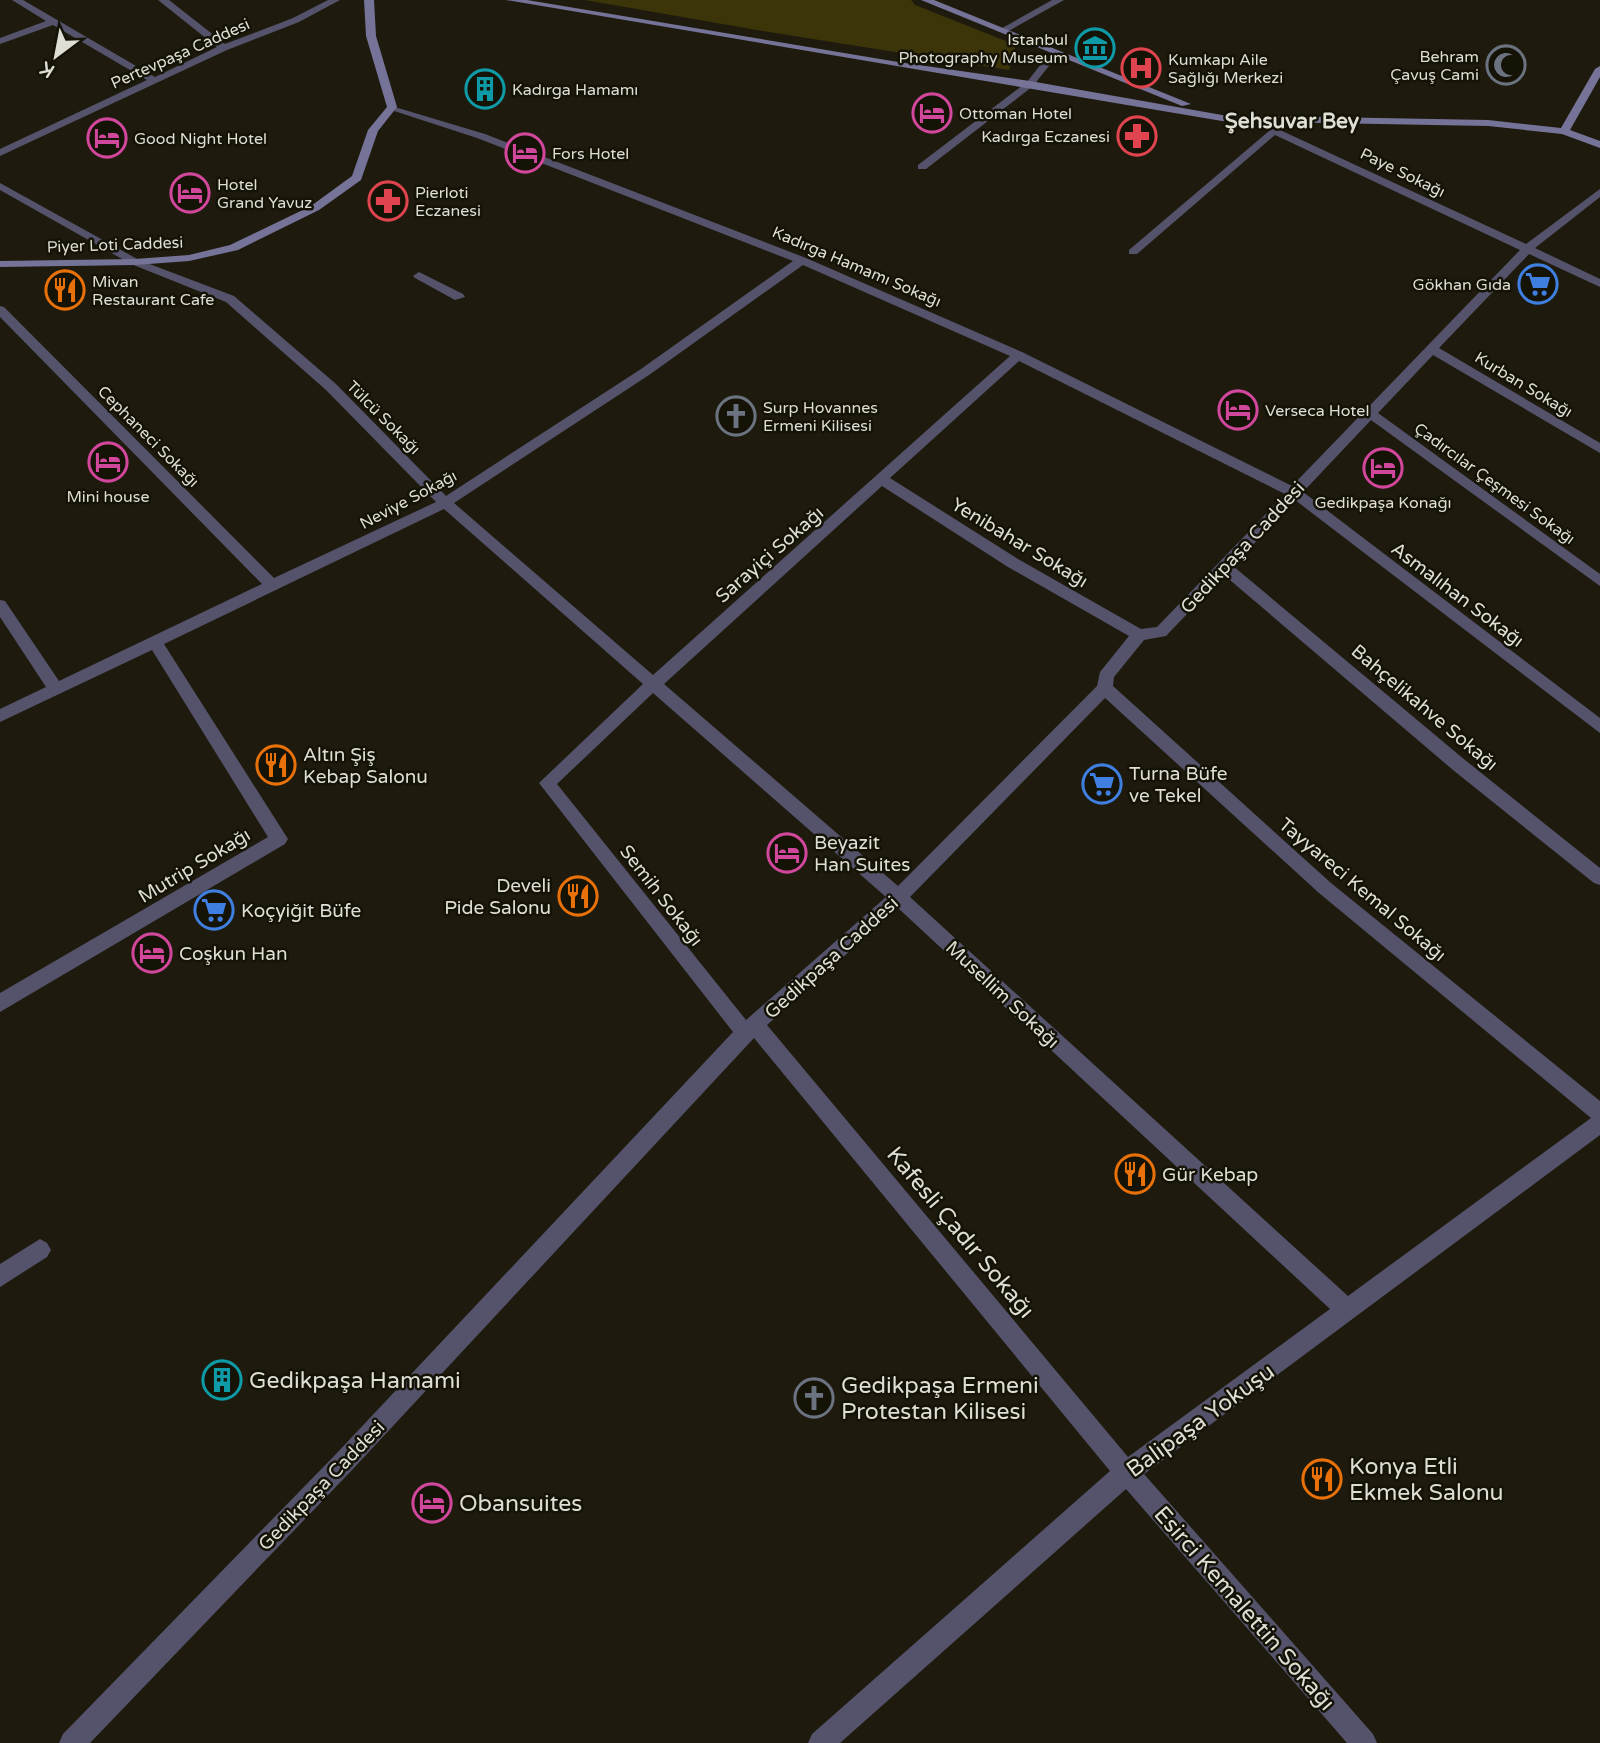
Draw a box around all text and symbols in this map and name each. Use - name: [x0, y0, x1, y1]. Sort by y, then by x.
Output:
- street label: Pertevpaşa Caddesi: [108, 14, 253, 94]
- north arrow: [21, 21, 91, 91]
- museum icon: Istanbul Photography Museum: [1074, 27, 1116, 69]
- place label: Istanbul Photography Museum: [898, 30, 1068, 68]
- mosque icon: Behram Çavuş Cami: [1485, 44, 1527, 86]
- hospital icon: Kumkapı Aile Sağlığı Merkezi: [1120, 47, 1162, 89]
- place label: Behram Çavuş Cami: [1390, 47, 1479, 85]
- place label: Kumkapı Aile Sağlığı Merkezi: [1168, 50, 1283, 88]
- text: K: [36, 57, 59, 82]
- building icon: Kadırga Hamamı: [464, 68, 506, 110]
- place label: Kadırga Hamamı: [512, 80, 638, 100]
- hotel icon: Ottoman Hotel: [911, 92, 953, 134]
- place label: Ottoman Hotel: [959, 104, 1072, 124]
- district label: Şehsuvar Bey: [1225, 109, 1360, 134]
- pharmacy icon: Kadırga Eczanesi: [1116, 115, 1158, 157]
- hotel icon: Good Night Hotel: [86, 117, 128, 159]
- place label: Kadırga Eczanesi: [981, 127, 1110, 147]
- place label: Good Night Hotel: [134, 129, 267, 149]
- hotel icon: Fors Hotel: [504, 132, 546, 174]
- place label: Fors Hotel: [552, 144, 629, 164]
- street label: Paye Sokağı: [1357, 144, 1448, 202]
- hotel icon: Hotel Grand Yavuz: [169, 172, 211, 214]
- place label: Hotel Grand Yavuz: [217, 175, 312, 213]
- pharmacy icon: Pierloti Eczanesi: [367, 180, 409, 222]
- place label: Pierloti Eczanesi: [415, 183, 481, 221]
- street label: Kadırga Hamamı Sokağı: [769, 222, 944, 312]
- street label: Piyer Loti Caddesi: [46, 233, 184, 257]
- supermarket icon: Gökhan Gıda: [1517, 263, 1559, 305]
- restaurant icon: Mivan Restaurant Cafe: [44, 269, 86, 311]
- place label: Mivan Restaurant Cafe: [92, 272, 214, 310]
- place label: Gökhan Gıda: [1413, 275, 1511, 295]
- street label: Kurban Sokağı: [1471, 348, 1576, 422]
- street label: Tülcü Sokağı: [342, 377, 424, 459]
- street label: Cephaneci Sokağı: [93, 382, 203, 492]
- hotel icon: Verseca Hotel: [1217, 389, 1259, 431]
- church icon: Surp Hovannes Ermeni Kilisesi: [715, 395, 757, 437]
- place label: Surp Hovannes Ermeni Kilisesi: [763, 398, 878, 436]
- place label: Verseca Hotel: [1265, 401, 1369, 421]
- street label: Çadırcılar Çeşmesi Sokağı: [1410, 419, 1579, 549]
- hotel icon: Mini house: [87, 441, 129, 483]
- hotel icon: Gedikpaşa Konağı: [1362, 447, 1404, 489]
- street label: Neviye Sokağı: [357, 466, 460, 534]
- street label: Gedikpaşa Caddesi: [1176, 477, 1309, 618]
- place label: Mini house: [66, 487, 150, 507]
- street label: Yenibahar Sokağı: [947, 493, 1092, 592]
- place label: Gedikpaşa Konağı: [1314, 493, 1452, 513]
- street label: Sarayiçi Sokağı: [711, 502, 828, 608]
- street label: Asmalıhan Sokağı: [1387, 538, 1528, 652]
- street label: Bahçelikahve Sokağı: [1347, 640, 1502, 775]
- restaurant icon: Altın Şiş Kebap Salonu: [255, 744, 297, 786]
- place label: Altın Şiş Kebap Salonu: [303, 744, 428, 788]
- supermarket icon: Turna Büfe ve Tekel: [1081, 763, 1123, 805]
- place label: Turna Büfe ve Tekel: [1129, 763, 1228, 807]
- street label: Tayyareci Kemal Sokağı: [1274, 813, 1450, 966]
- street label: Mutrip Sokağı: [135, 824, 254, 908]
- hotel icon: Beyazit Han Suites: [766, 832, 808, 874]
- place label: Beyazit Han Suites: [814, 832, 910, 876]
- street label: Semih Sokağı: [615, 841, 707, 950]
- place label: Develi Pide Salonu: [444, 875, 551, 919]
- restaurant icon: Develi Pide Salonu: [557, 875, 599, 917]
- supermarket icon: Koçyiğit Büfe: [193, 889, 235, 931]
- street label: Gedikpaşa Caddesi: [760, 892, 903, 1023]
- place label: Koçyiğit Büfe: [241, 900, 361, 922]
- hotel icon: Coşkun Han: [131, 932, 173, 974]
- street label: Musellim Sokağı: [941, 937, 1064, 1053]
- place label: Coşkun Han: [179, 943, 288, 965]
- street label: Kafesli Çadır Sokağı: [880, 1141, 1040, 1324]
- restaurant icon: Gür Kebap: [1114, 1153, 1156, 1195]
- place label: Gür Kebap: [1162, 1164, 1258, 1186]
- street label: Balipaşa Yokuşu: [1121, 1358, 1280, 1484]
- building icon: Gedikpaşa Hamami: [201, 1359, 243, 1401]
- place label: Gedikpaşa Hamami: [249, 1367, 461, 1395]
- place label: Gedikpaşa Ermeni Protestan Kilisesi: [841, 1372, 1039, 1426]
- church icon: Gedikpaşa Ermeni Protestan Kilisesi: [793, 1377, 835, 1419]
- street label: Gedikpaşa Caddesi: [254, 1416, 389, 1555]
- place label: Konya Etli Ekmek Salonu: [1349, 1453, 1504, 1507]
- restaurant icon: Konya Etli Ekmek Salonu: [1301, 1458, 1343, 1500]
- hotel icon: Obansuites: [411, 1482, 453, 1524]
- place label: Obansuites: [459, 1490, 582, 1518]
- street label: Esirci Kemalettin Sokağı: [1148, 1501, 1341, 1717]

